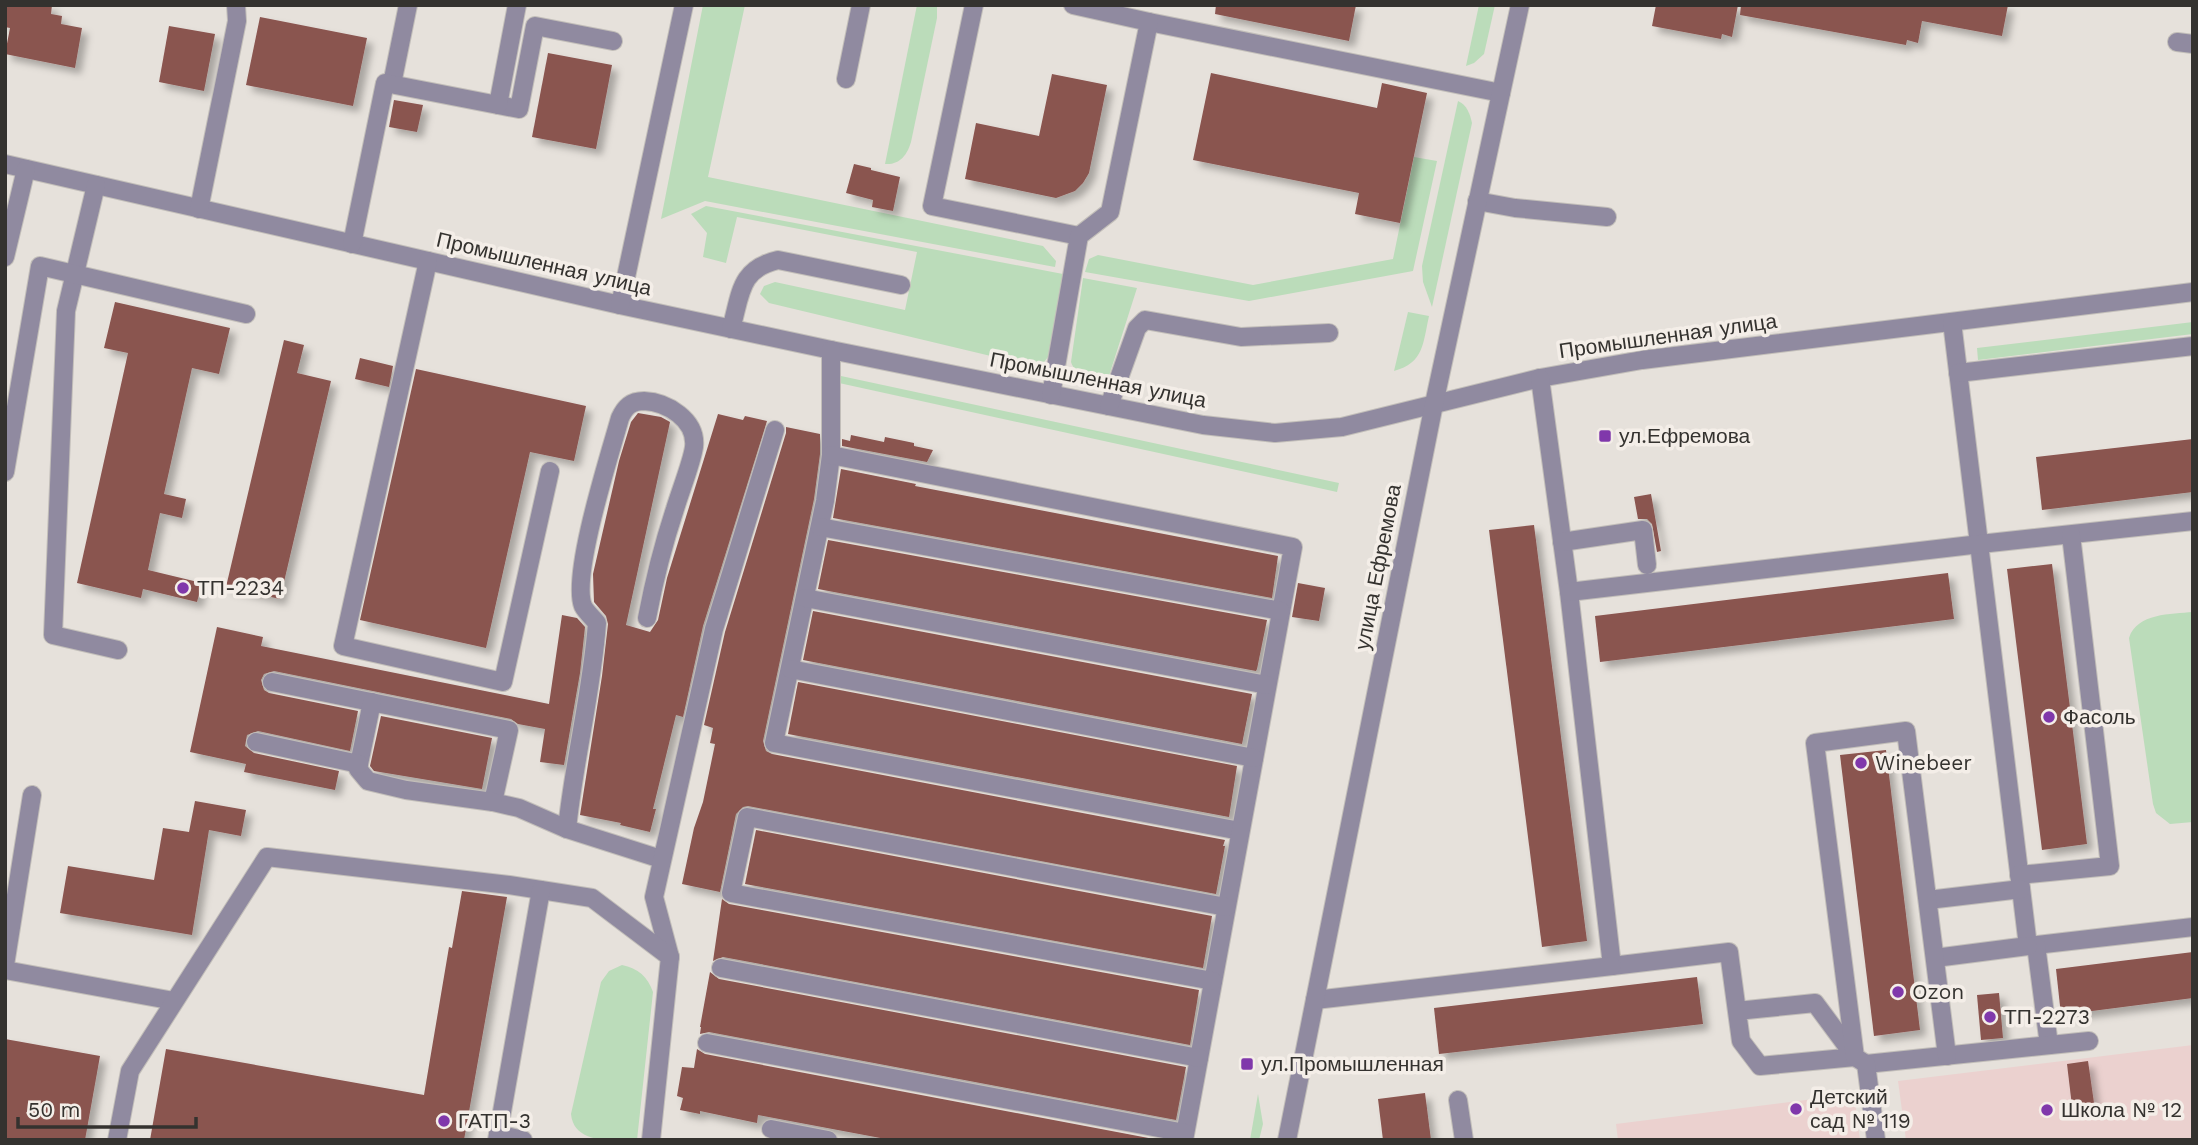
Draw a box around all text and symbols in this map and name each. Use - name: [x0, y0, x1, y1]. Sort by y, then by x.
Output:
- street label: Промышленная улица: [434, 227, 654, 300]
- street label: Промышленная улица: [1557, 308, 1779, 363]
- street label: Промышленная улица: [988, 346, 1209, 413]
- place label: ул.Ефремова: [1619, 423, 1751, 448]
- marker: ул.Ефремова: [1597, 428, 1613, 444]
- street label: улица Ефремова: [1349, 482, 1406, 652]
- place label: ТП-2234: [197, 575, 284, 600]
- marker: ТП-2234: [175, 580, 191, 596]
- place label: Фасоль: [2063, 704, 2136, 729]
- marker: Фасоль: [2041, 709, 2057, 725]
- place label: Winebeer: [1875, 750, 1972, 775]
- marker: Winebeer: [1853, 755, 1869, 771]
- place label: Ozon: [1912, 979, 1964, 1004]
- marker: Ozon: [1890, 984, 1906, 1000]
- place label: ТП-2273: [2004, 1004, 2090, 1029]
- marker: ТП-2273: [1982, 1009, 1998, 1025]
- place label: ул.Промышленная: [1261, 1051, 1444, 1076]
- marker: ул.Промышленная: [1239, 1056, 1255, 1072]
- place label: Детский сад № 119: [1810, 1084, 1911, 1133]
- scale bar: [18, 1086, 196, 1130]
- text: 50 m: [28, 1097, 80, 1122]
- place label: Школа № 12: [2061, 1097, 2182, 1122]
- marker: Детский сад № 119: [1788, 1101, 1804, 1117]
- marker: Школа № 12: [2039, 1102, 2055, 1118]
- place label: ГАТП-3: [458, 1108, 531, 1133]
- marker: ГАТП-3: [436, 1113, 452, 1129]

